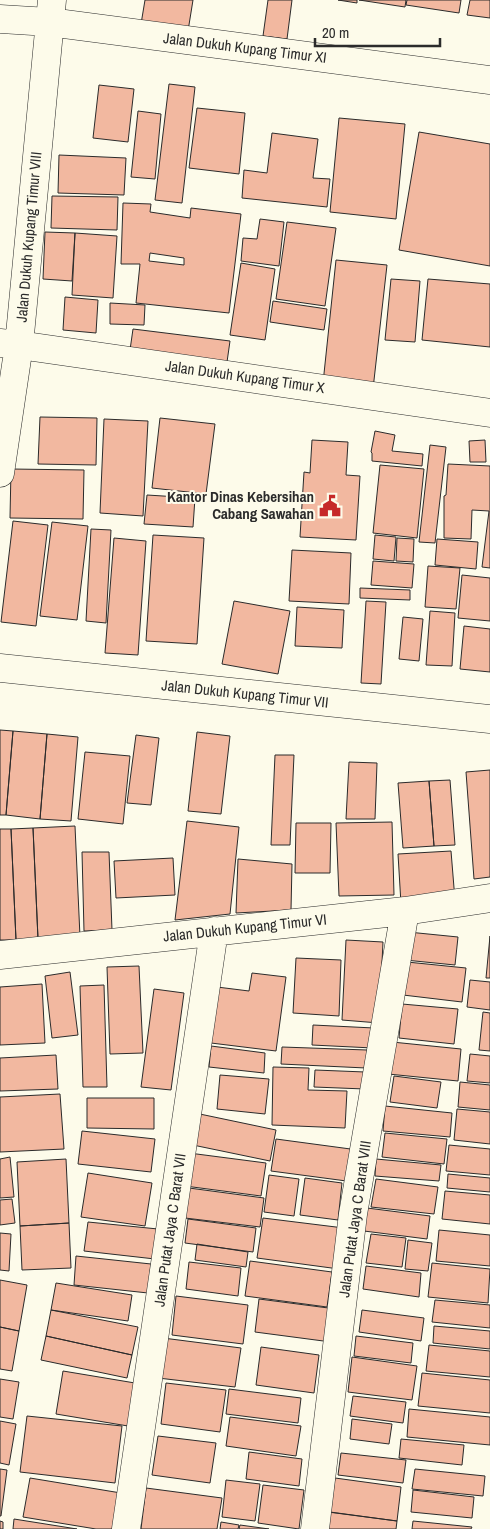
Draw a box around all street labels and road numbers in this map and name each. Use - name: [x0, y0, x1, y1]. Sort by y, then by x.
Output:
- street label: Jalan Dukuh Kupang Timur XI: [162, 27, 328, 68]
- street label: Jalan Dukuh Kupang Timur VIII: [11, 151, 46, 323]
- street label: Jalan Dukuh Kupang Timur X: [164, 355, 327, 398]
- street label: Jalan Dukuh Kupang Timur VII: [161, 674, 330, 713]
- street label: Jalan Dukuh Kupang Timur VI: [162, 908, 328, 947]
- street label: Jalan Putat Jaya C Barat VIII: [333, 1139, 376, 1299]
- street label: Jalan Putat Jaya C Barat VII: [148, 1152, 191, 1308]

